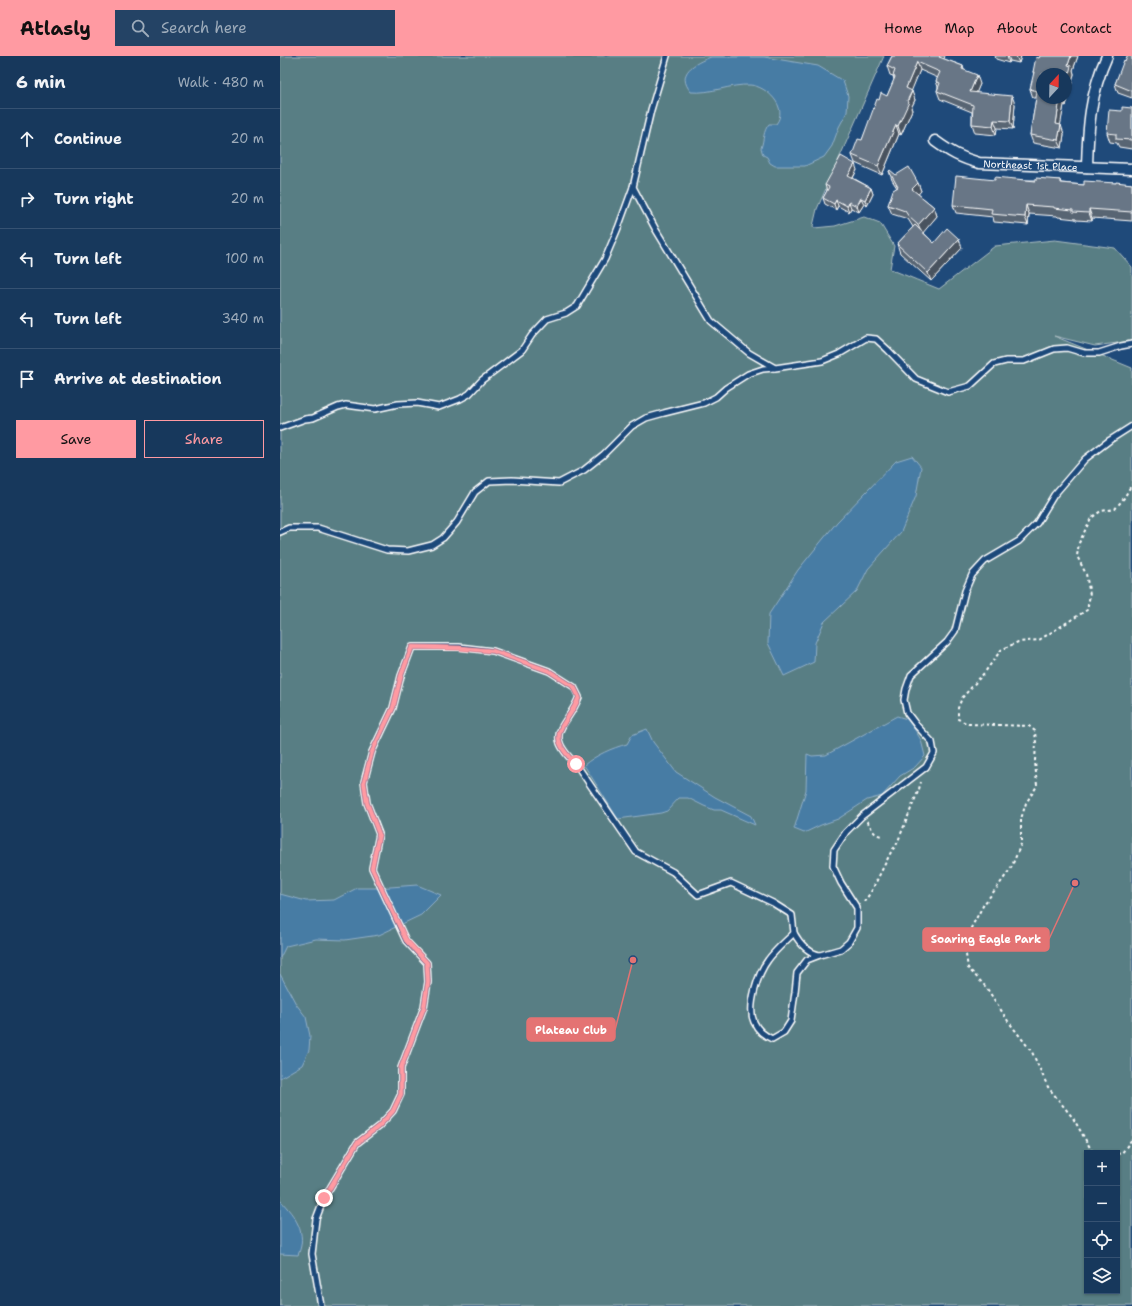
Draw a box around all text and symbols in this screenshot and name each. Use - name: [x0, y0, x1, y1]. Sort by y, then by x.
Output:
- search box: [115, 10, 395, 46]
- text: Atlasly: [20, 16, 91, 41]
- icon: search: [129, 17, 151, 39]
- text: Search here: [161, 18, 247, 38]
- text: Home: [884, 19, 923, 37]
- text: Map: [945, 19, 975, 37]
- text: About: [997, 19, 1038, 37]
- text: Contact: [1060, 19, 1112, 37]
- north arrow: [1036, 68, 1072, 104]
- text: 6 min: [16, 71, 66, 93]
- text: Walk · 480 m: [178, 74, 264, 91]
- icon: ahead: [16, 128, 38, 150]
- text: Continue: [54, 129, 122, 149]
- text: 20 m: [231, 130, 264, 147]
- street label: Northeast 1st Place: [983, 157, 1078, 174]
- icon: right: [16, 188, 38, 210]
- text: Turn right: [54, 189, 134, 209]
- text: 20 m: [231, 190, 264, 207]
- icon: left: [16, 248, 38, 270]
- text: Turn left: [54, 249, 122, 269]
- text: 100 m: [225, 250, 264, 267]
- icon: left: [16, 308, 38, 330]
- text: Turn left: [54, 309, 122, 329]
- text: 340 m: [222, 310, 264, 327]
- icon: arrive: [16, 368, 38, 390]
- text: Arrive at destination: [54, 369, 222, 389]
- button: Save: [16, 420, 136, 458]
- button: Share: [144, 420, 264, 458]
- route start: [567, 755, 585, 773]
- callout: Soaring Eagle Park: [923, 928, 1049, 951]
- text: Soaring Eagle Park: [931, 932, 1041, 947]
- callout: Plateau Club: [527, 1018, 615, 1041]
- text: Plateau Club: [535, 1023, 607, 1038]
- map controls: [1084, 1150, 1120, 1294]
- button: +: [1084, 1150, 1120, 1186]
- button: −: [1084, 1186, 1120, 1222]
- route end: [315, 1189, 333, 1207]
- button: locate: [1084, 1222, 1120, 1258]
- button: layers: [1084, 1258, 1120, 1294]

